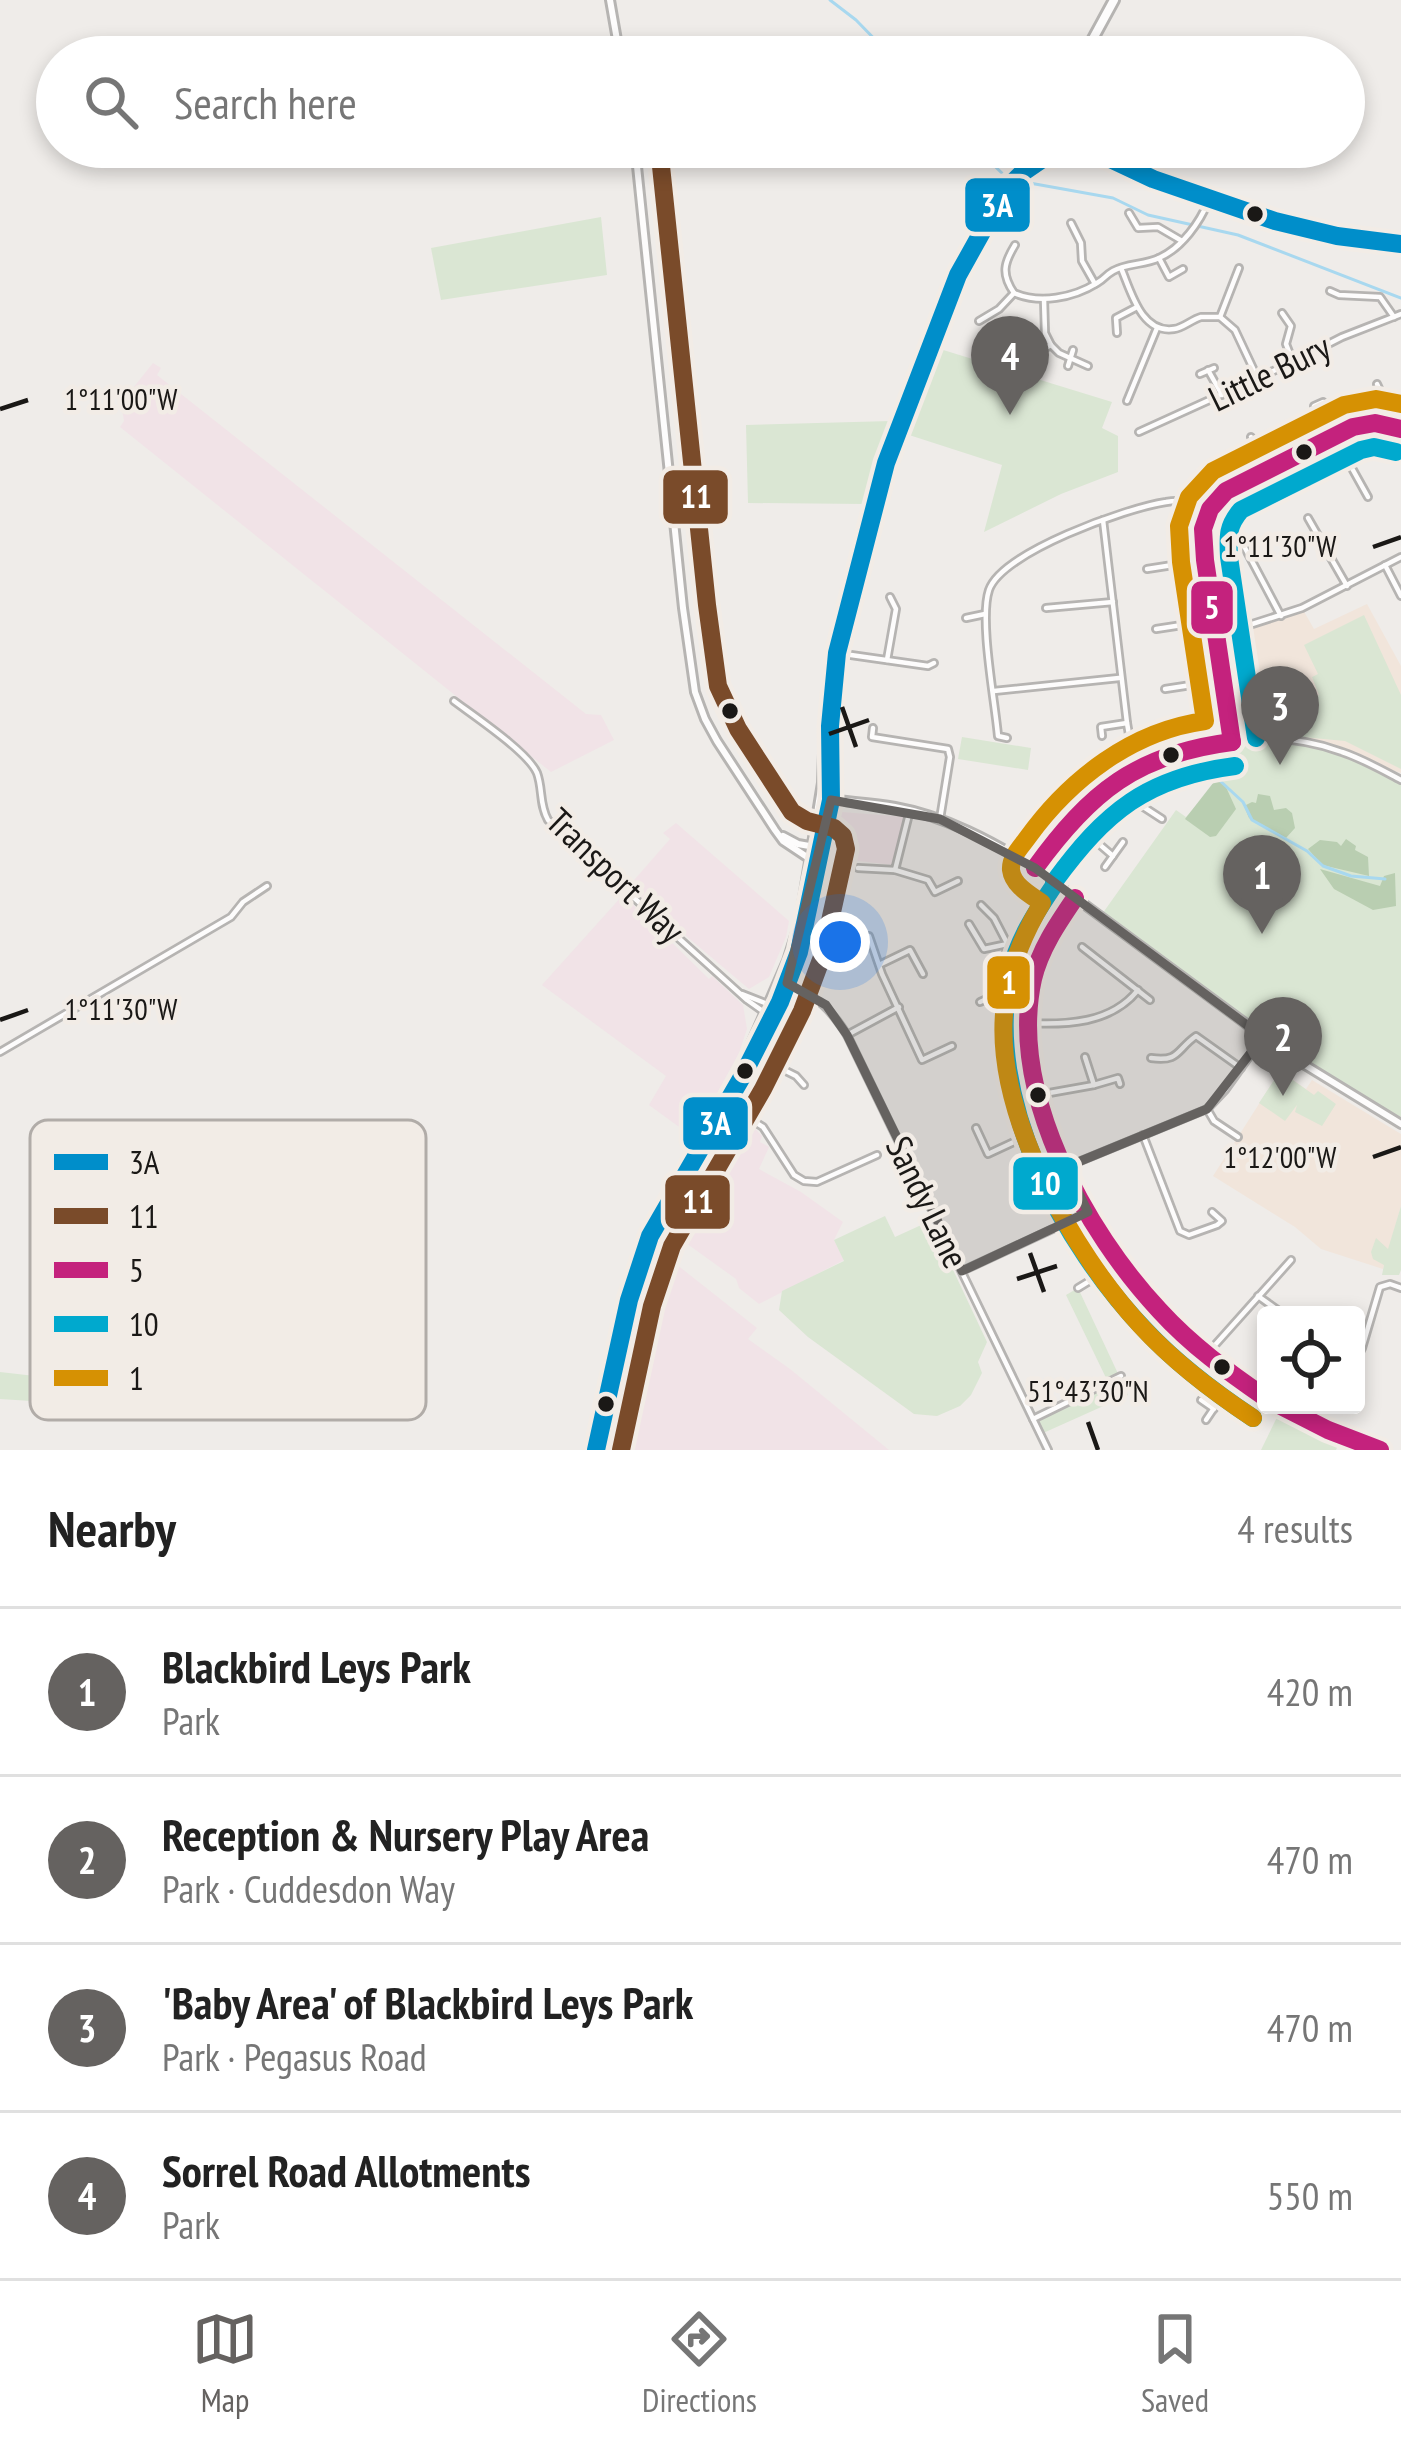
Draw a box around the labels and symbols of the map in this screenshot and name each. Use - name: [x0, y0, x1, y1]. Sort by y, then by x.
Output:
- line badge: 3A: [963, 176, 1032, 234]
- text: 3A: [981, 183, 1014, 226]
- unlabelled marker: [1244, 203, 1266, 225]
- pin: 4: [971, 316, 1049, 415]
- street label: Little Bury: [1201, 322, 1338, 421]
- text: 1°11'00"W: [65, 379, 177, 418]
- unlabelled marker: [1293, 441, 1315, 463]
- line badge: 11: [661, 468, 730, 526]
- text: 11: [680, 474, 712, 517]
- text: 1°11'30"W: [1224, 526, 1336, 565]
- line badge: 5: [1189, 579, 1235, 636]
- text: 5: [1204, 585, 1220, 628]
- pin: 3: [1241, 666, 1319, 765]
- unlabelled marker: [719, 700, 741, 722]
- unlabelled marker: [1160, 744, 1182, 766]
- street label: Transport Way: [537, 797, 696, 953]
- pin: 1: [1223, 835, 1301, 934]
- your location: [810, 912, 870, 972]
- line badge: 1: [985, 954, 1032, 1011]
- text: 1: [1001, 960, 1017, 1003]
- text: 1°11'30"W: [65, 989, 177, 1028]
- pin: 2: [1244, 997, 1322, 1096]
- unlabelled marker: [734, 1060, 756, 1082]
- unlabelled marker: [1027, 1084, 1049, 1106]
- line badge: 3A: [681, 1095, 750, 1152]
- text: 3A: [699, 1101, 732, 1144]
- legend: [30, 1120, 426, 1420]
- street label: Sandy Lane: [876, 1128, 980, 1276]
- text: 1°12'00"W: [1224, 1137, 1336, 1176]
- text: 3A: [129, 1140, 160, 1183]
- line badge: 10: [1011, 1155, 1080, 1212]
- text: 10: [1029, 1161, 1061, 1204]
- line badge: 11: [663, 1173, 732, 1231]
- text: 11: [682, 1179, 714, 1222]
- text: 11: [129, 1194, 159, 1237]
- text: 5: [129, 1248, 144, 1291]
- text: 10: [129, 1302, 159, 1345]
- text: 1: [129, 1356, 144, 1399]
- unlabelled marker: [1211, 1356, 1233, 1378]
- text: 51°43'30"N: [1027, 1371, 1149, 1410]
- unlabelled marker: [595, 1393, 617, 1415]

